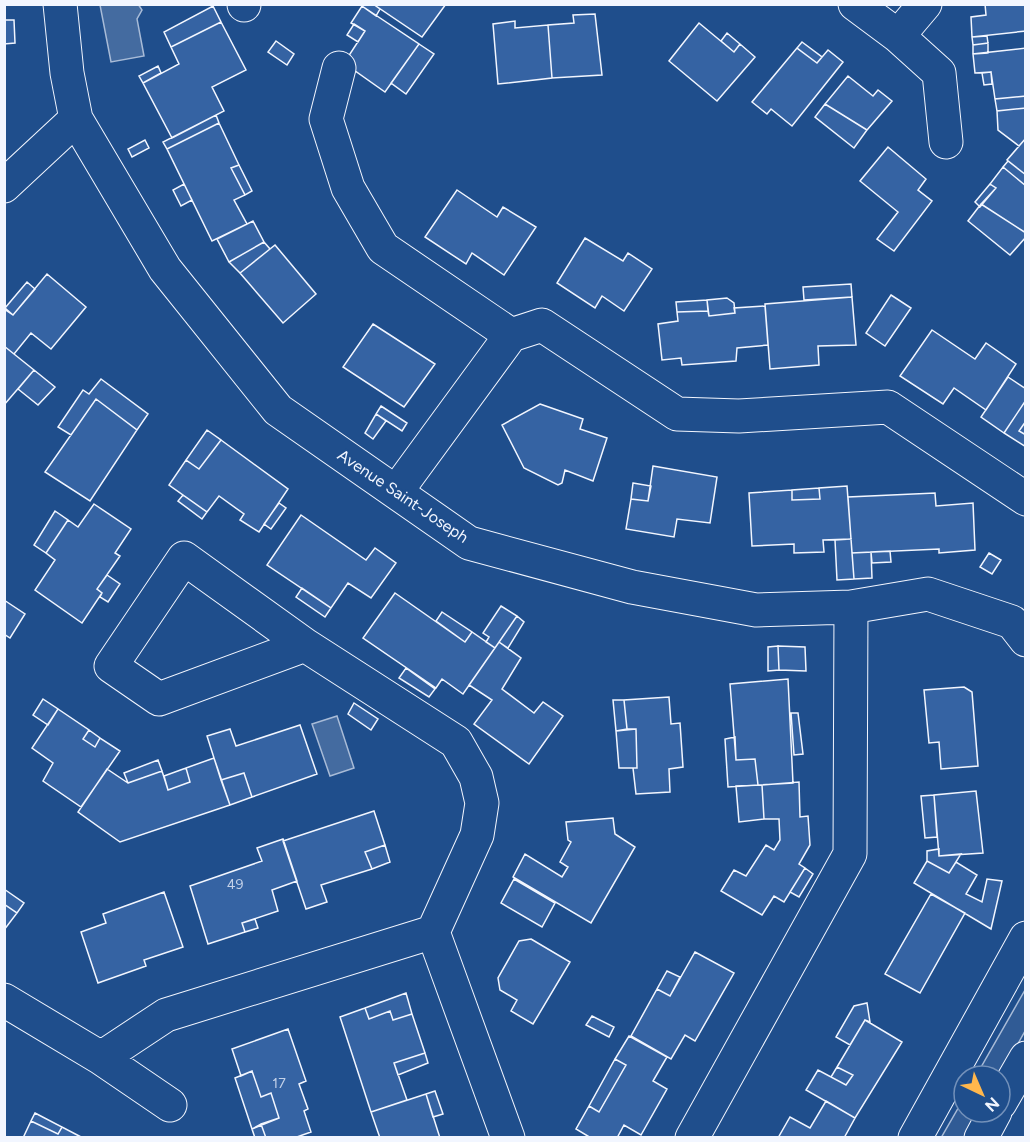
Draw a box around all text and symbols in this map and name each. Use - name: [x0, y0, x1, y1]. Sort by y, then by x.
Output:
- street label: Avenue Saint-Joseph: [334, 445, 472, 547]
- house number: 49: [227, 876, 243, 893]
- north arrow: [952, 1064, 1012, 1124]
- house number: 17: [272, 1075, 286, 1092]
- text: N: [981, 1093, 1003, 1116]

